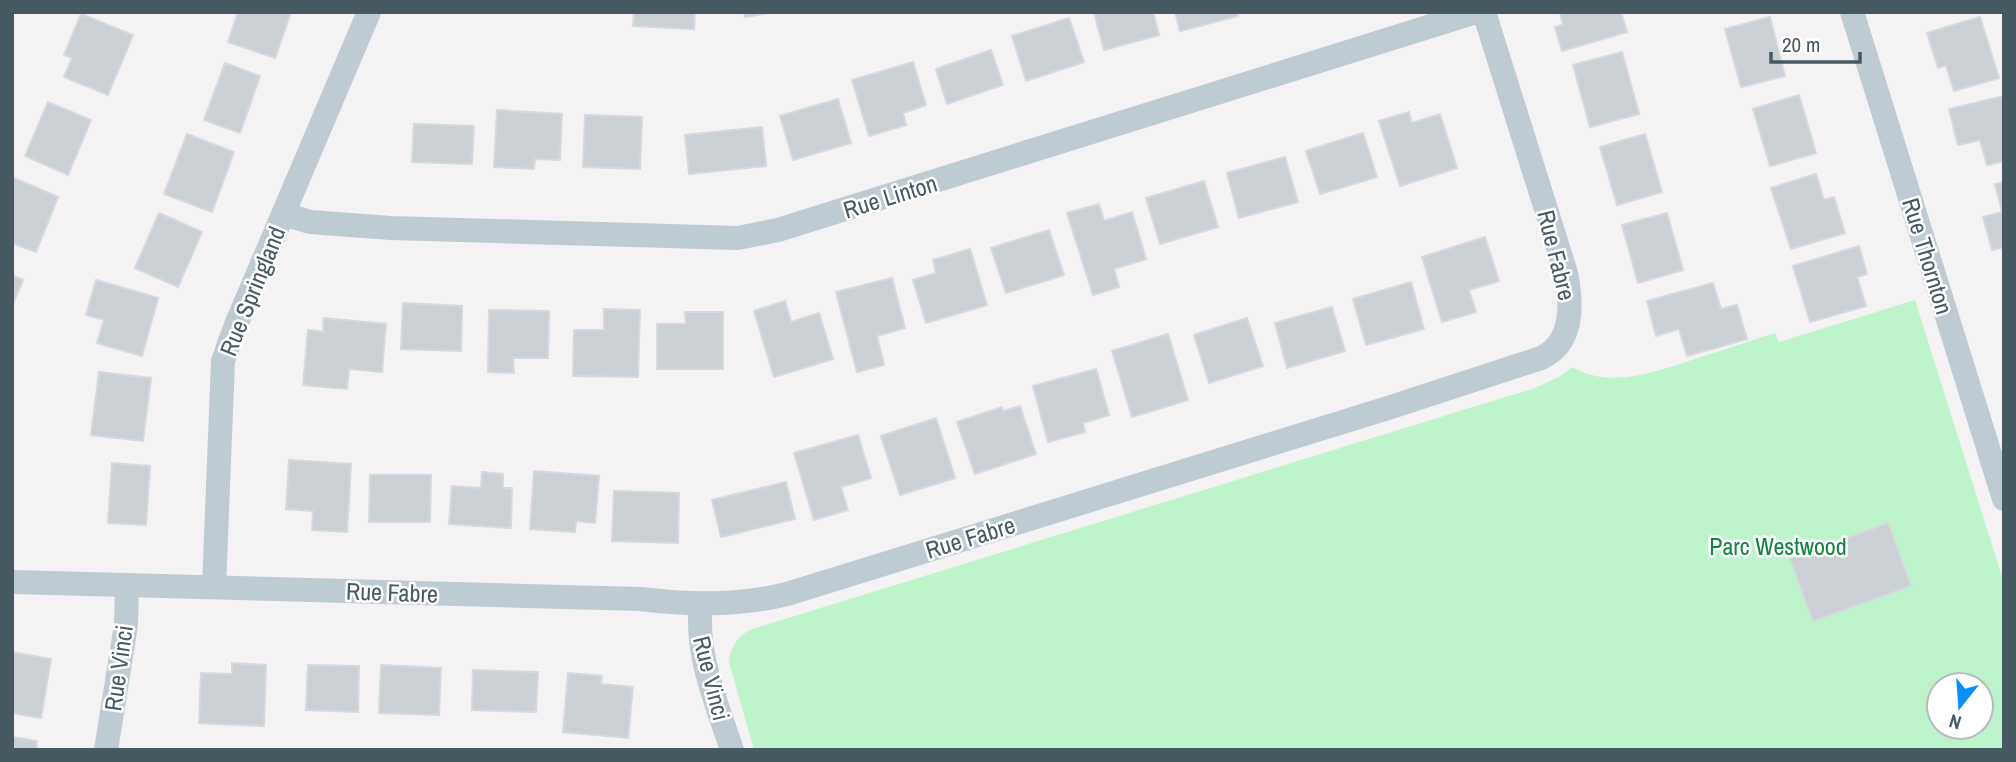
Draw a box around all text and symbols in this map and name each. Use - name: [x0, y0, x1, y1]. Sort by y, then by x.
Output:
- scale bar: [1771, 21, 1860, 65]
- text: 20 m: [1782, 30, 1820, 59]
- street label: Rue Linton: [839, 167, 941, 225]
- street label: Rue Thornton: [1895, 194, 1961, 318]
- street label: Rue Fabre: [1530, 206, 1584, 304]
- street label: Rue Springland: [212, 222, 292, 360]
- street label: Rue Fabre: [921, 508, 1019, 566]
- park label: Parc Westwood: [1709, 530, 1847, 562]
- street label: Rue Fabre: [345, 574, 439, 610]
- street label: Rue Vinci: [96, 623, 140, 713]
- street label: Rue Vinci: [686, 632, 738, 724]
- north arrow: [1925, 671, 1995, 741]
- text: N: [1946, 708, 1964, 736]

